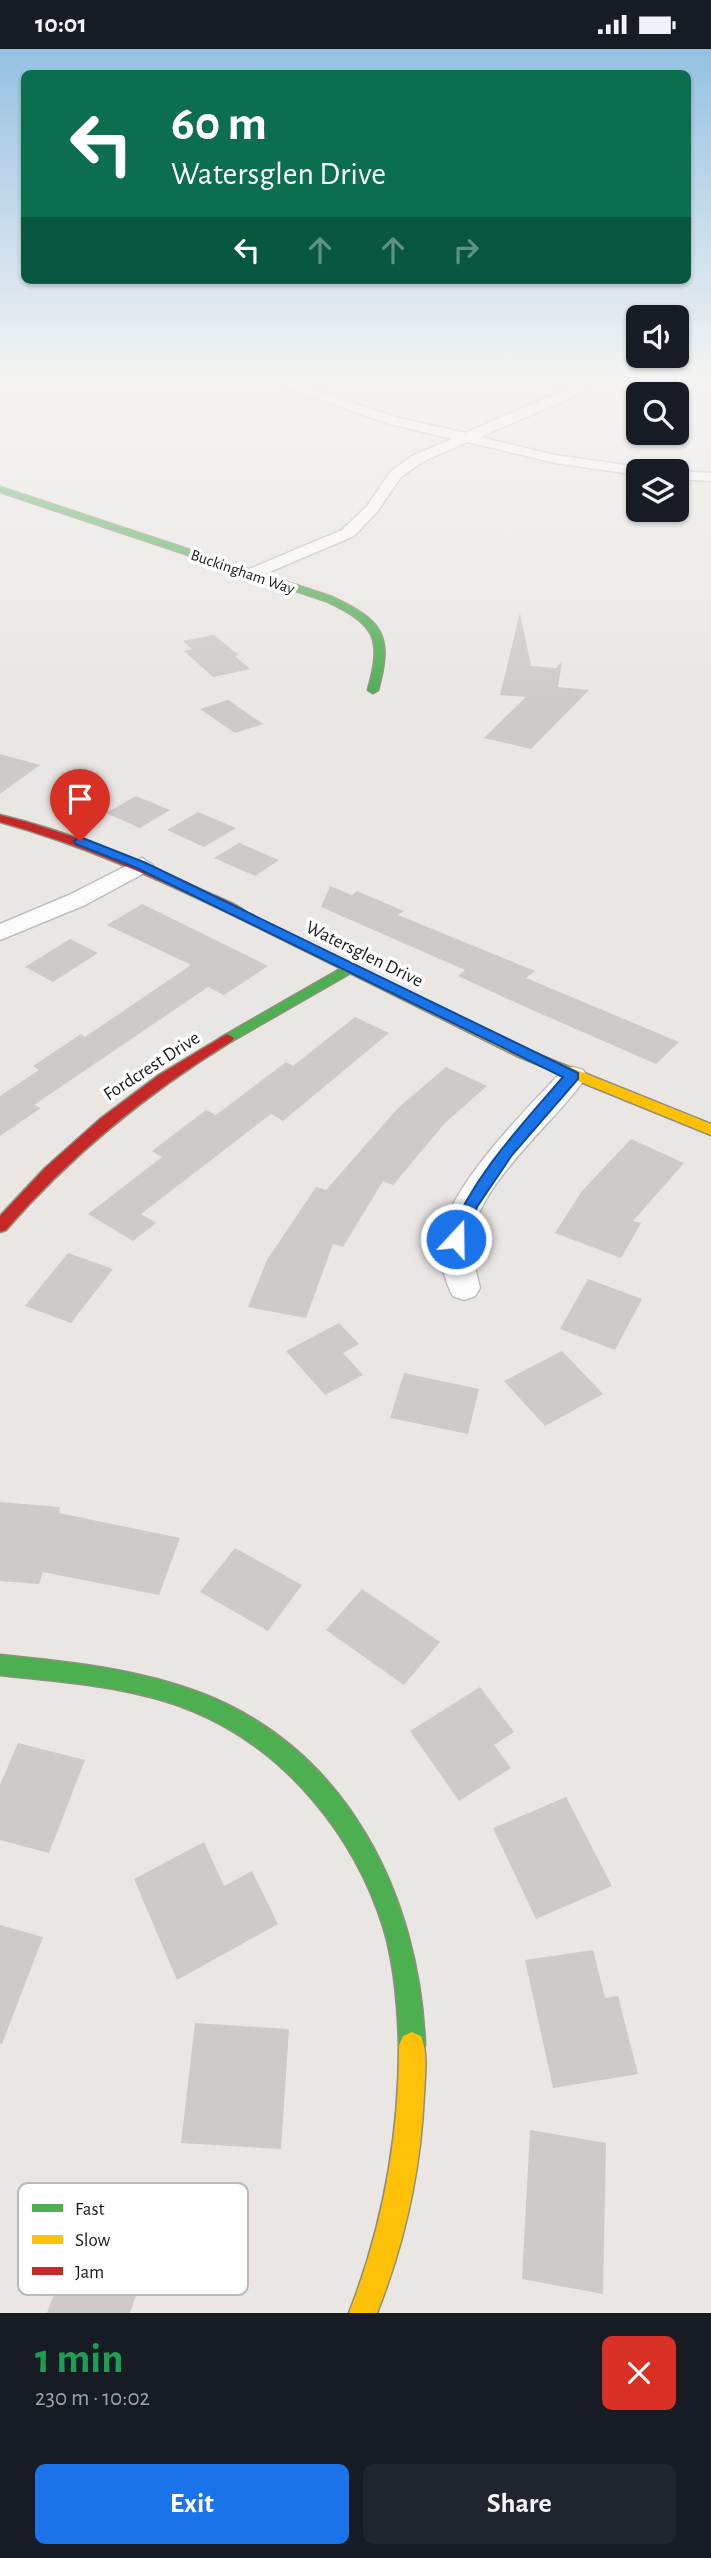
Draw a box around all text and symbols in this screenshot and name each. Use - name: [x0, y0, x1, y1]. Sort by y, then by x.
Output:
- text: 10:01: [35, 11, 87, 37]
- icon: left: [56, 98, 147, 189]
- text: 60 m: [171, 100, 267, 149]
- text: Watersglen Drive: [171, 158, 386, 190]
- icon: left: [228, 231, 266, 269]
- icon: ahead: [301, 231, 339, 269]
- icon: ahead: [374, 231, 412, 269]
- icon: right: [447, 231, 485, 269]
- map controls: [626, 305, 689, 522]
- button: sound: [626, 305, 689, 368]
- button: search: [626, 382, 689, 445]
- button: layers: [626, 459, 689, 522]
- street label: Buckingham Way: [188, 547, 297, 598]
- pin: [50, 769, 110, 841]
- icon: arrive: [61, 780, 99, 818]
- street label: Watersglen Drive: [303, 918, 426, 991]
- street label: Fordcrest Drive: [100, 1028, 203, 1104]
- position arrow: [419, 1202, 493, 1276]
- legend: [18, 2183, 248, 2295]
- text: Fast: [75, 2200, 105, 2219]
- text: Slow: [75, 2231, 111, 2250]
- text: Jam: [75, 2263, 104, 2282]
- button: close: [602, 2336, 676, 2410]
- text: 1 min: [35, 2338, 124, 2380]
- text: 230 m · 10:02: [35, 2387, 150, 2410]
- button: Exit: [35, 2464, 349, 2544]
- button: Share: [363, 2464, 676, 2544]

